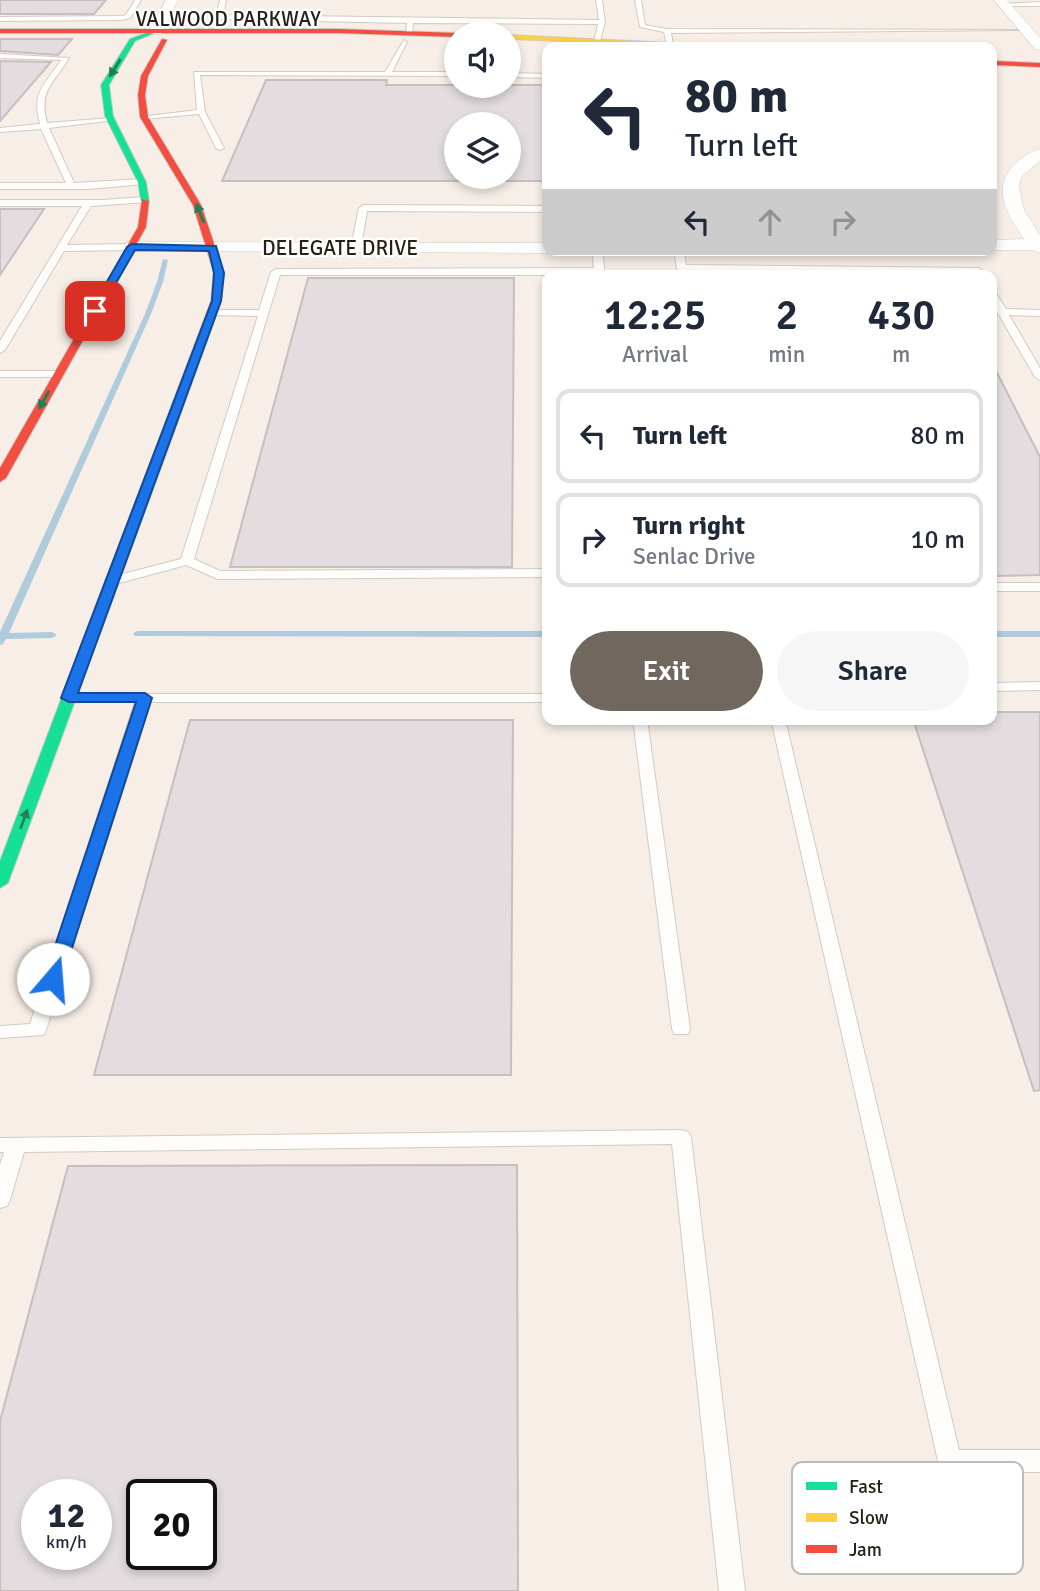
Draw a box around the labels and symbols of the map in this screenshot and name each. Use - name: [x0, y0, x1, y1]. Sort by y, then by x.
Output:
- street label: VALWOOD PARKWAY: [135, 6, 321, 32]
- one-way arrow: [109, 59, 122, 78]
- one-way arrow: [194, 202, 205, 223]
- street label: DELEGATE DRIVE: [262, 235, 418, 261]
- pin: [65, 281, 125, 341]
- one-way arrow: [38, 391, 50, 410]
- one-way arrow: [19, 808, 30, 829]
- position arrow: [16, 942, 90, 1016]
- legend: [792, 1462, 1023, 1574]
- text: Fast: [849, 1475, 883, 1499]
- speed limit sign: 20: [126, 1479, 217, 1570]
- text: Slow: [849, 1506, 889, 1530]
- text: Jam: [849, 1538, 882, 1562]

